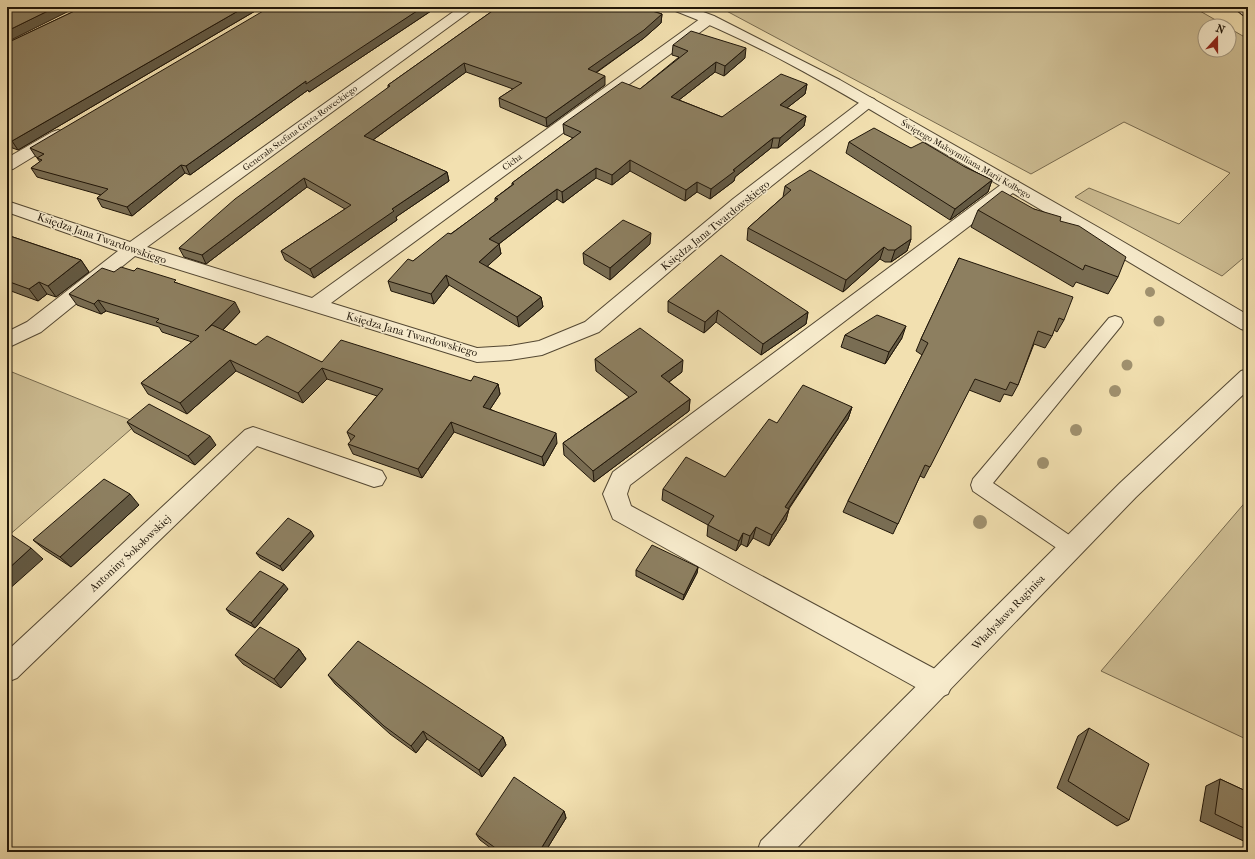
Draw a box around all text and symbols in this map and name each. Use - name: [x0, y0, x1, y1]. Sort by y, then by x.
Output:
- north arrow: [1197, 18, 1237, 58]
- text: N: [1214, 22, 1227, 37]
- street label: Generała Stefana Grota-Roweckiego: [241, 83, 359, 173]
- street label: Świętego Maksymiliana Marii Kolbego: [899, 118, 1033, 201]
- street label: Cicha: [500, 151, 524, 172]
- street label: Księdza Jana Twardowskiego: [658, 177, 773, 273]
- street label: Księdza Jana Twardowskiego: [35, 210, 169, 267]
- street label: Księdza Jana Twardowskiego: [345, 309, 479, 360]
- street label: Antoniny Sokołowskiej: [86, 512, 174, 595]
- street label: Władysława Raginisa: [969, 571, 1048, 653]

